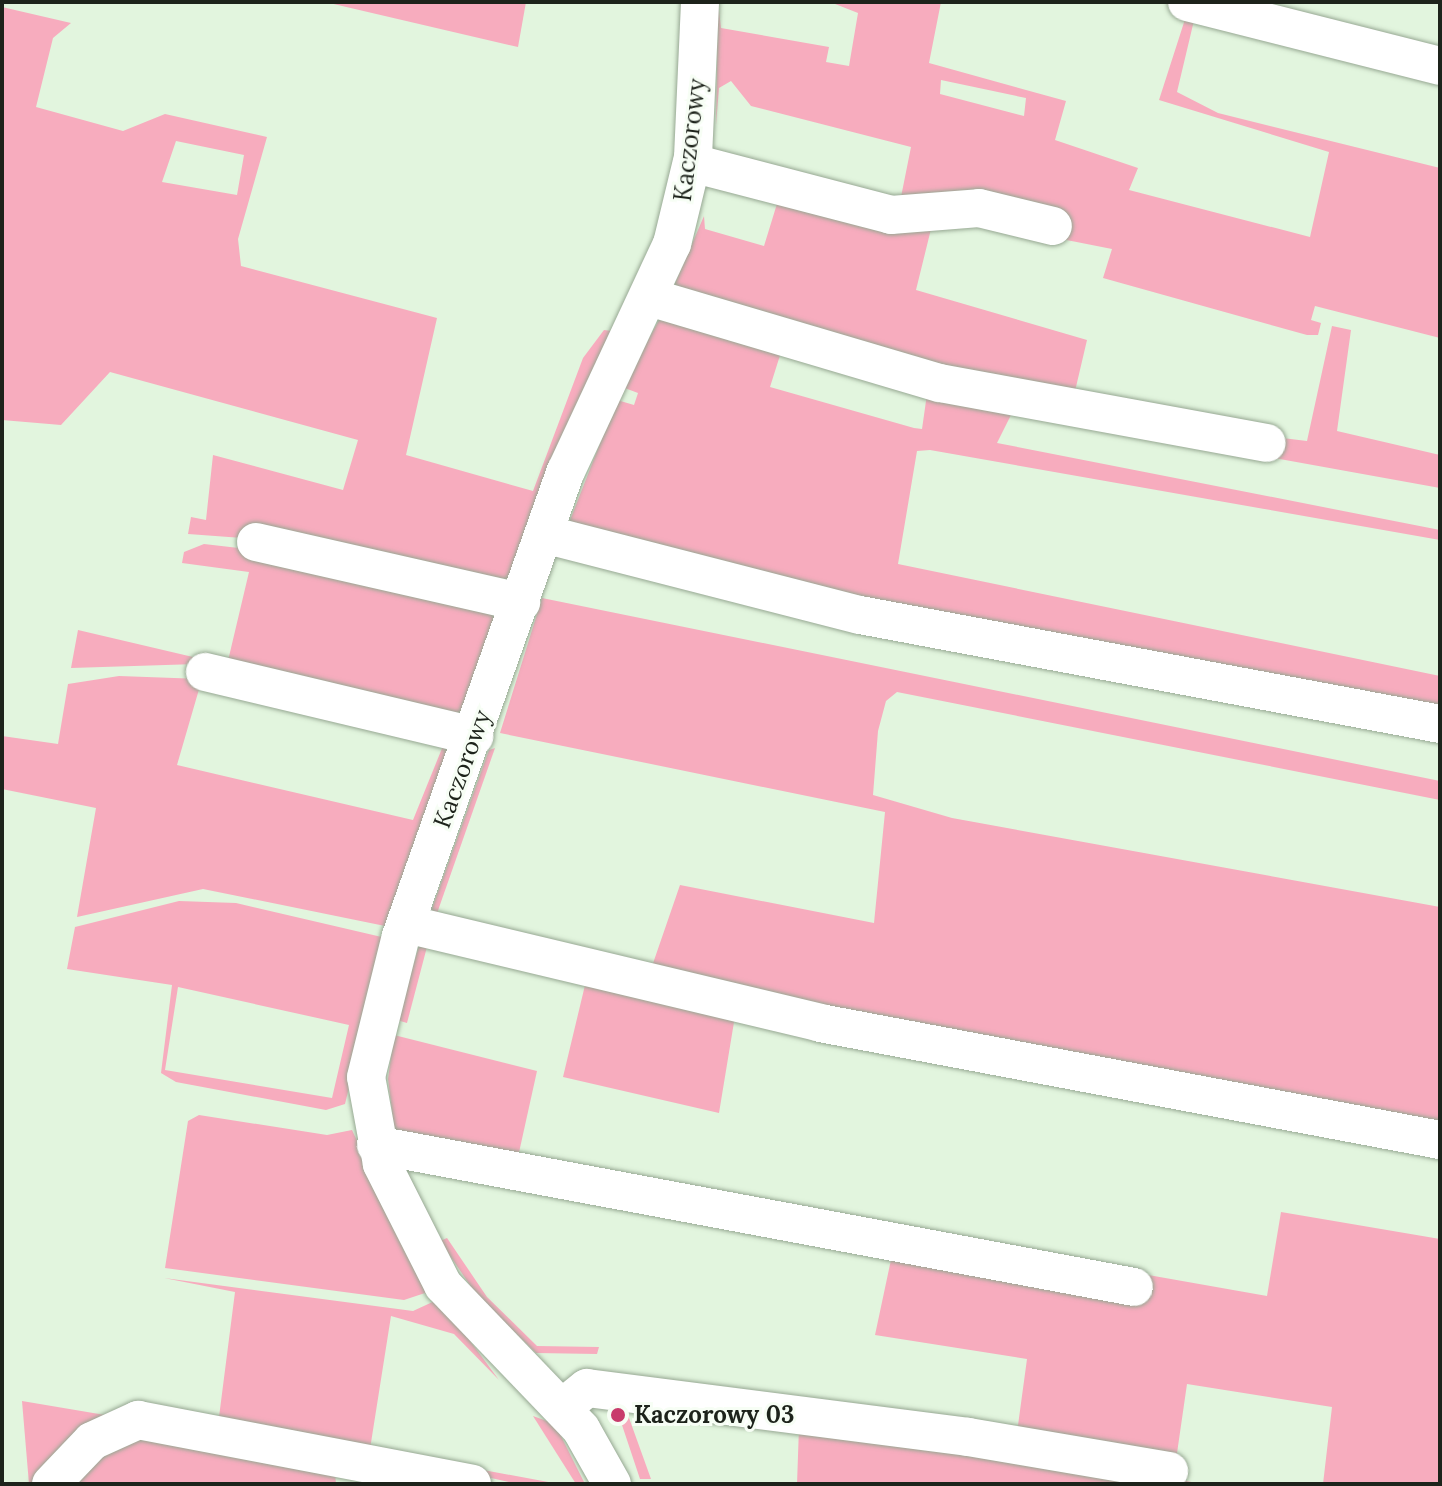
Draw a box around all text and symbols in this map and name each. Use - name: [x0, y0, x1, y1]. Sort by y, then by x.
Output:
- street label: Kaczorowy: [668, 77, 712, 203]
- street label: Kaczorowy: [427, 706, 497, 832]
- place label: Kaczorowy 03: [634, 1401, 794, 1429]
- marker: Kaczorowy 03: [609, 1406, 627, 1424]

